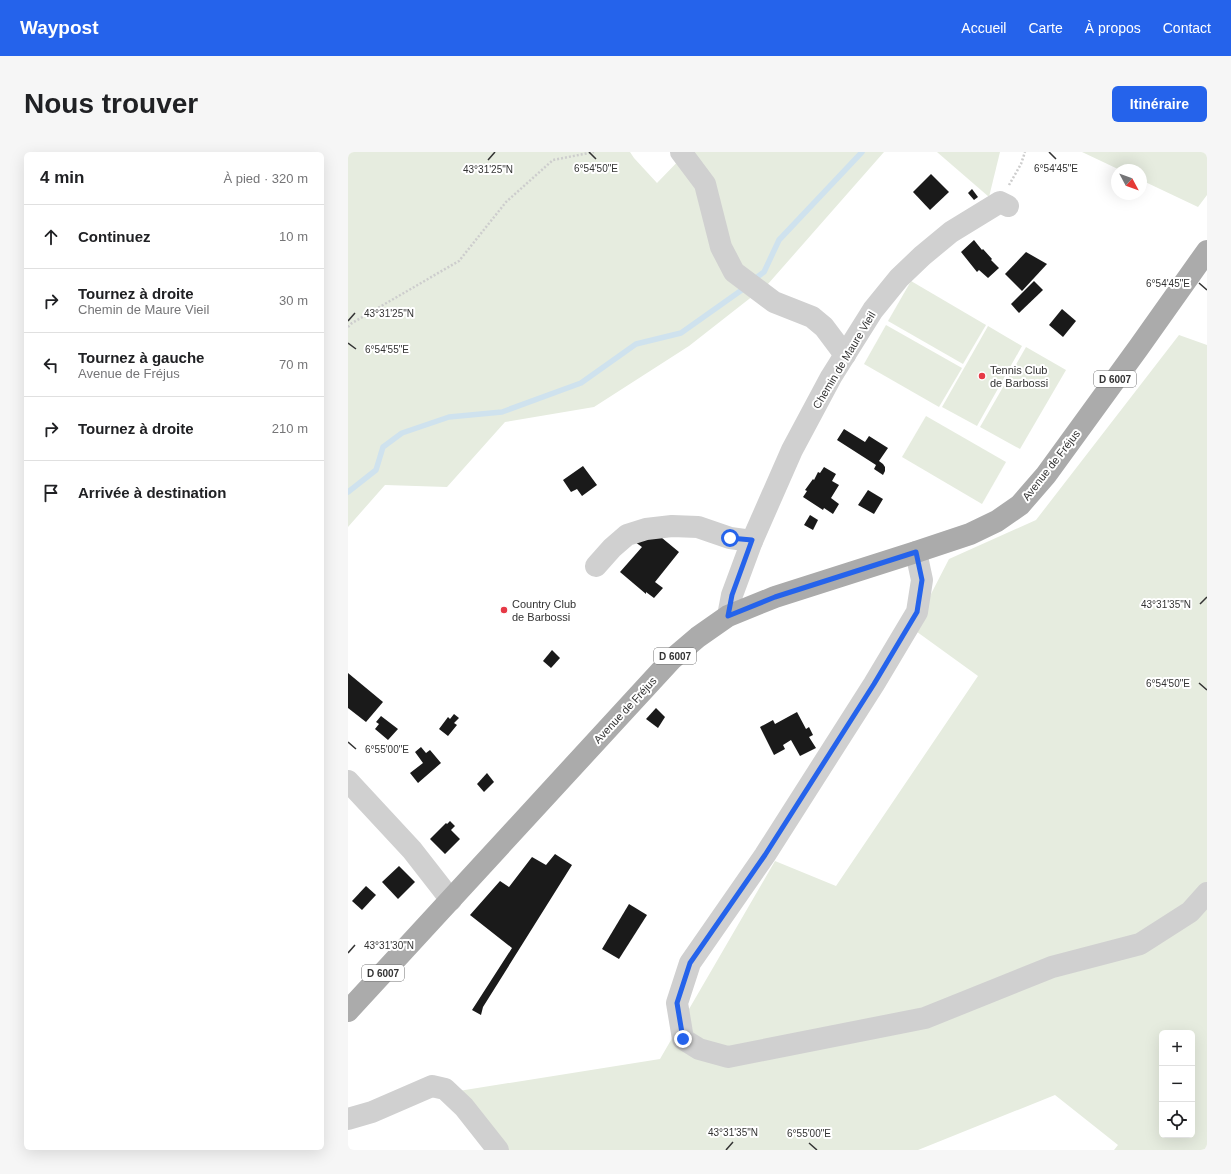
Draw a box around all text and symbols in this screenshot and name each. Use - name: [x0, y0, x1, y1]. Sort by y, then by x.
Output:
- text: Waypost: [20, 17, 98, 38]
- text: Accueil: [961, 20, 1006, 36]
- text: Carte: [1028, 20, 1063, 36]
- text: À propos: [1085, 20, 1141, 36]
- text: Contact: [1163, 20, 1211, 36]
- button: Itinéraire: [1112, 86, 1207, 122]
- text: Nous trouver: [24, 88, 198, 119]
- text: 6°54'50"E: [574, 163, 618, 174]
- text: 6°54'45"E: [1034, 163, 1078, 174]
- text: 43°31'25"N: [463, 164, 513, 175]
- north arrow: [1111, 164, 1147, 200]
- text: 4 min: [40, 168, 84, 187]
- text: À pied · 320 m: [223, 171, 308, 186]
- icon: ahead: [40, 226, 62, 248]
- text: Continuez: [78, 228, 151, 245]
- text: 10 m: [279, 229, 308, 244]
- text: 6°54'45"E: [1146, 278, 1190, 289]
- text: Tournez à droite: [78, 285, 194, 302]
- icon: right: [40, 290, 62, 312]
- text: 30 m: [279, 293, 308, 308]
- text: Chemin de Maure Vieil: [78, 302, 209, 317]
- text: 43°31'25"N: [364, 308, 414, 319]
- street label: Chemin de Maure Vieil: [810, 309, 878, 411]
- text: 6°54'55"E: [365, 344, 409, 355]
- text: Tournez à gauche: [78, 349, 204, 366]
- icon: left: [40, 354, 62, 376]
- text: 70 m: [279, 357, 308, 372]
- place label: Tennis Club de Barbossi: [990, 364, 1048, 389]
- text: Avenue de Fréjus: [78, 366, 180, 381]
- marker: Tennis Club de Barbossi: [977, 371, 987, 381]
- road number: D 6007: [1094, 371, 1136, 387]
- icon: right: [40, 418, 62, 440]
- text: Tournez à droite: [78, 420, 194, 437]
- text: 210 m: [272, 421, 308, 436]
- street label: Avenue de Fréjus: [1020, 427, 1083, 503]
- icon: arrive: [40, 482, 62, 504]
- text: Arrivée à destination: [78, 484, 226, 501]
- route start: [721, 529, 739, 547]
- place label: Country Club de Barbossi: [512, 598, 576, 623]
- text: 43°31'35"N: [1141, 599, 1191, 610]
- marker: Country Club de Barbossi: [499, 605, 509, 615]
- road number: D 6007: [654, 648, 696, 664]
- street label: Avenue de Fréjus: [591, 674, 659, 746]
- text: 6°54'50"E: [1146, 678, 1190, 689]
- text: 6°55'00"E: [365, 744, 409, 755]
- text: 43°31'30"N: [364, 940, 414, 951]
- road number: D 6007: [362, 965, 404, 981]
- route end: [674, 1030, 692, 1048]
- map controls: [1159, 1030, 1195, 1138]
- button: +: [1159, 1030, 1195, 1066]
- button: −: [1159, 1066, 1195, 1102]
- button: locate: [1159, 1102, 1195, 1138]
- text: 43°31'35"N: [708, 1127, 758, 1138]
- text: 6°55'00"E: [787, 1128, 831, 1139]

